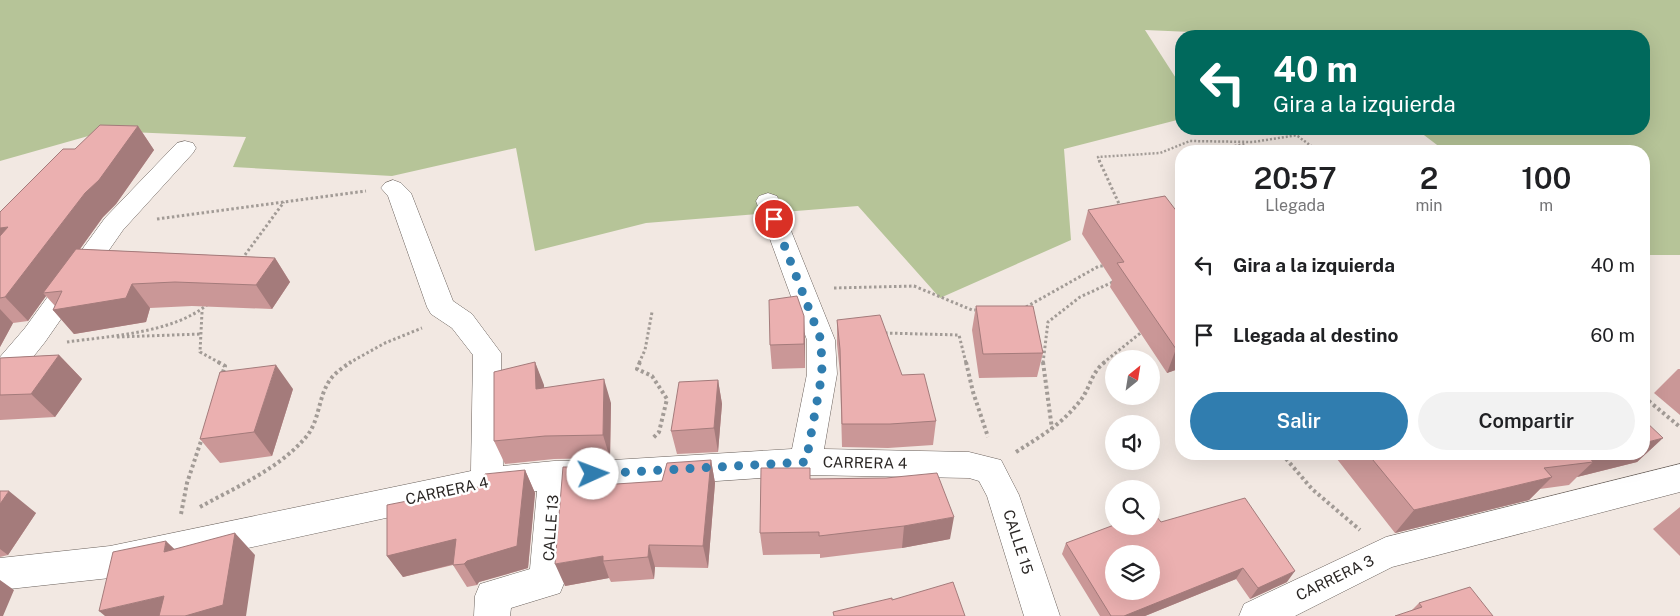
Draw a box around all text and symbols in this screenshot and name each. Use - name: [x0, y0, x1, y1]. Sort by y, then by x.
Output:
- text: 40 m: [1273, 49, 1358, 90]
- icon: left: [1190, 50, 1255, 115]
- text: Gira a la izquierda: [1273, 91, 1456, 117]
- text: 20:57: [1254, 160, 1337, 196]
- text: 2: [1420, 160, 1438, 196]
- text: 100: [1521, 160, 1571, 196]
- text: Llegada: [1265, 196, 1325, 215]
- text: min: [1415, 196, 1443, 215]
- text: m: [1539, 196, 1553, 215]
- pin: [753, 198, 795, 240]
- icon: arrive: [760, 205, 788, 233]
- icon: left: [1190, 251, 1218, 279]
- text: Gira a la izquierda: [1233, 254, 1395, 276]
- text: 40 m: [1590, 254, 1635, 276]
- icon: arrive: [1190, 321, 1218, 349]
- text: Llegada al destino: [1233, 324, 1398, 346]
- text: 60 m: [1591, 324, 1635, 346]
- north arrow: [1105, 350, 1160, 405]
- map controls: [1105, 350, 1160, 600]
- button: Salir: [1190, 392, 1408, 450]
- button: Compartir: [1418, 392, 1635, 450]
- button: sound: [1105, 415, 1160, 470]
- position arrow: [566, 447, 618, 499]
- street label: CARRERA 4: [823, 453, 907, 472]
- street label: CARRERA 4: [404, 473, 490, 508]
- button: search: [1105, 480, 1160, 535]
- street label: CALLE 13: [540, 494, 561, 562]
- street label: CALLE 15: [1000, 507, 1037, 576]
- button: layers: [1105, 545, 1160, 600]
- street label: CARRERA 3: [1293, 551, 1376, 604]

